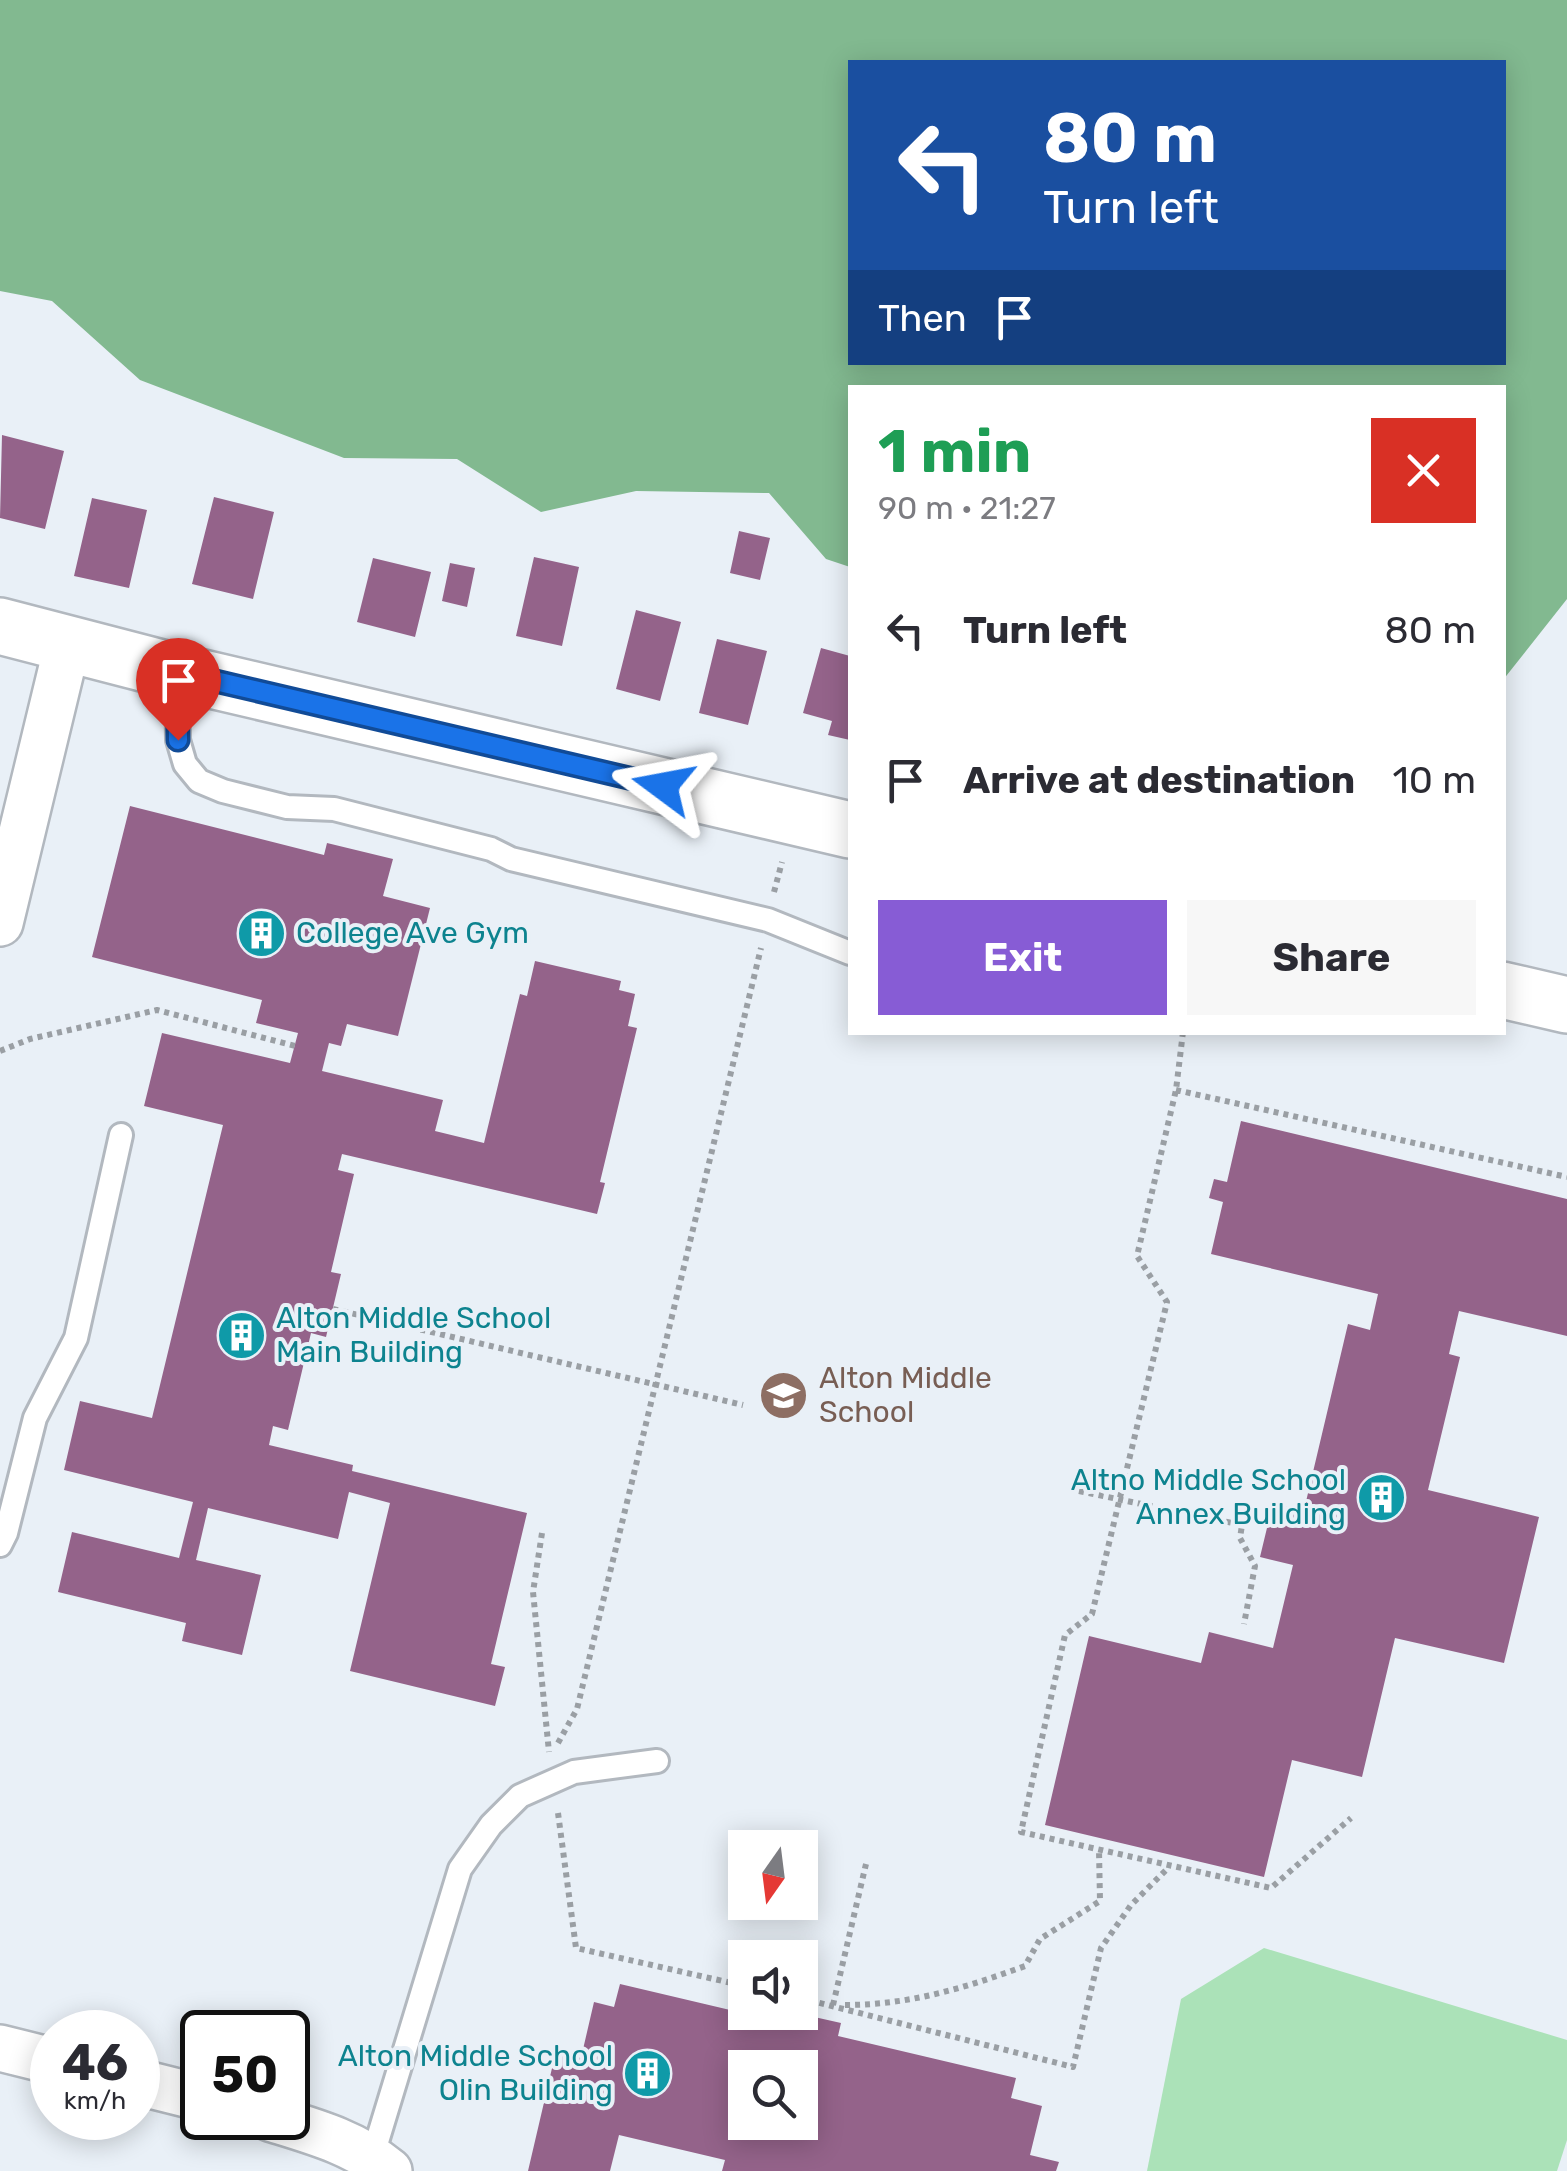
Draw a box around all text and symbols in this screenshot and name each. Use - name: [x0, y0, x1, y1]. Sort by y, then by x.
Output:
- text: 80 m: [1043, 97, 1217, 180]
- icon: left: [878, 100, 1008, 230]
- text: Turn left: [1043, 181, 1219, 234]
- icon: arrive: [987, 290, 1042, 345]
- text: Then: [878, 295, 967, 341]
- text: 1 min: [878, 416, 1031, 487]
- button: close: [1371, 418, 1476, 523]
- text: 90 m · 21:27: [878, 489, 1056, 527]
- icon: left: [878, 603, 933, 658]
- text: Turn left: [963, 607, 1127, 653]
- text: 80 m: [1385, 607, 1476, 653]
- pin: [136, 638, 221, 741]
- icon: arrive: [151, 653, 206, 708]
- position arrow: [611, 734, 715, 838]
- icon: arrive: [878, 753, 933, 808]
- text: Arrive at destination: [963, 757, 1355, 803]
- text: 10 m: [1393, 757, 1476, 803]
- button: Exit: [878, 900, 1167, 1015]
- button: Share: [1187, 900, 1476, 1015]
- building icon: College Ave Gym: [235, 907, 287, 959]
- place label: College Ave Gym: [296, 915, 529, 951]
- place label: Alton Middle School Main Building: [276, 1300, 551, 1370]
- building icon: Alton Middle School Main Building: [215, 1309, 267, 1361]
- place label: Alton Middle School: [819, 1360, 992, 1430]
- school or university icon: Alton Middle School: [758, 1369, 810, 1421]
- place label: Altno Middle School Annex Building: [1071, 1462, 1346, 1532]
- building icon: Altno Middle School Annex Building: [1355, 1471, 1407, 1523]
- north arrow: [728, 1830, 818, 1920]
- map controls: [728, 1830, 818, 2140]
- button: sound: [728, 1940, 818, 2030]
- speed limit sign: 50: [180, 2010, 310, 2140]
- text: 46: [62, 2033, 128, 2093]
- place label: Alton Middle School Olin Building: [338, 2038, 613, 2108]
- building icon: Alton Middle School Olin Building: [622, 2047, 674, 2099]
- button: search: [728, 2050, 818, 2140]
- text: km/h: [64, 2086, 126, 2115]

